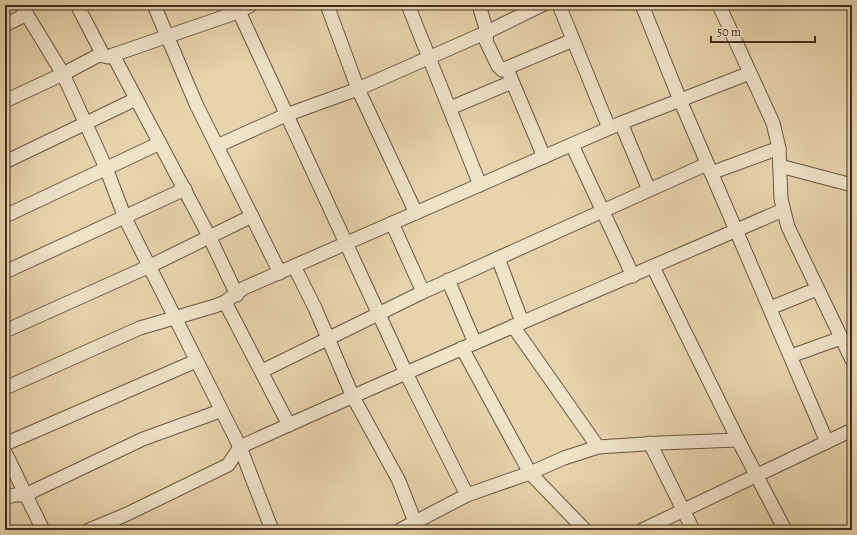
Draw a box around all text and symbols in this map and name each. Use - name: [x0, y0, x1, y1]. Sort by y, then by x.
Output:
- scale bar: [711, 18, 815, 44]
- text: 50 m: [717, 24, 741, 40]

